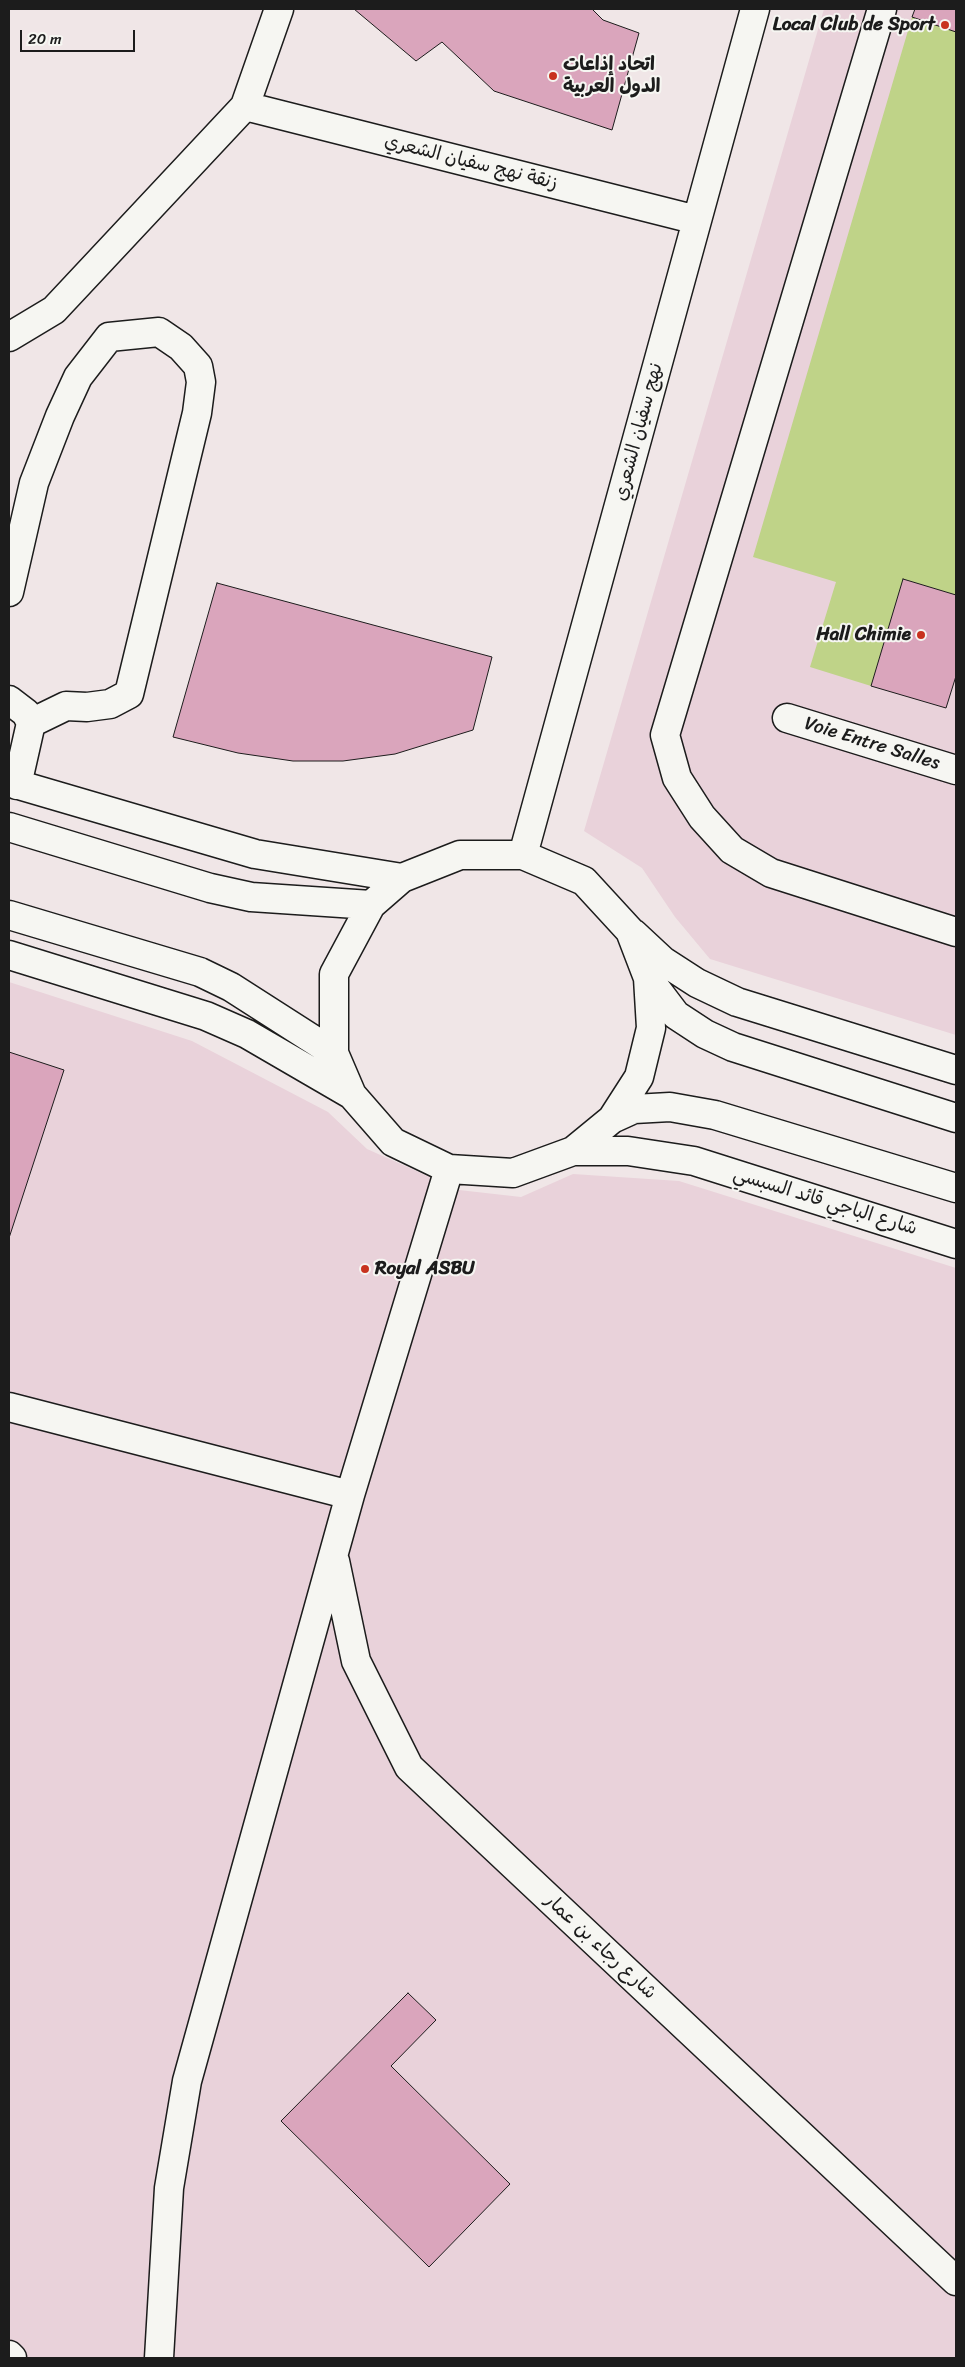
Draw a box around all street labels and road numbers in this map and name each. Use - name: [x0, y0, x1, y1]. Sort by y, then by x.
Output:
- street label: زنقة نهج سفيان الشعري: [382, 130, 560, 196]
- street label: نهج سفيان الشعري: [610, 361, 668, 503]
- street label: Voie Entre Salles: [802, 713, 942, 775]
- street label: شارع الباجي قائد السبسي: [730, 1163, 920, 1241]
- street label: شارع رجاء بن عمار: [539, 1889, 661, 2005]

